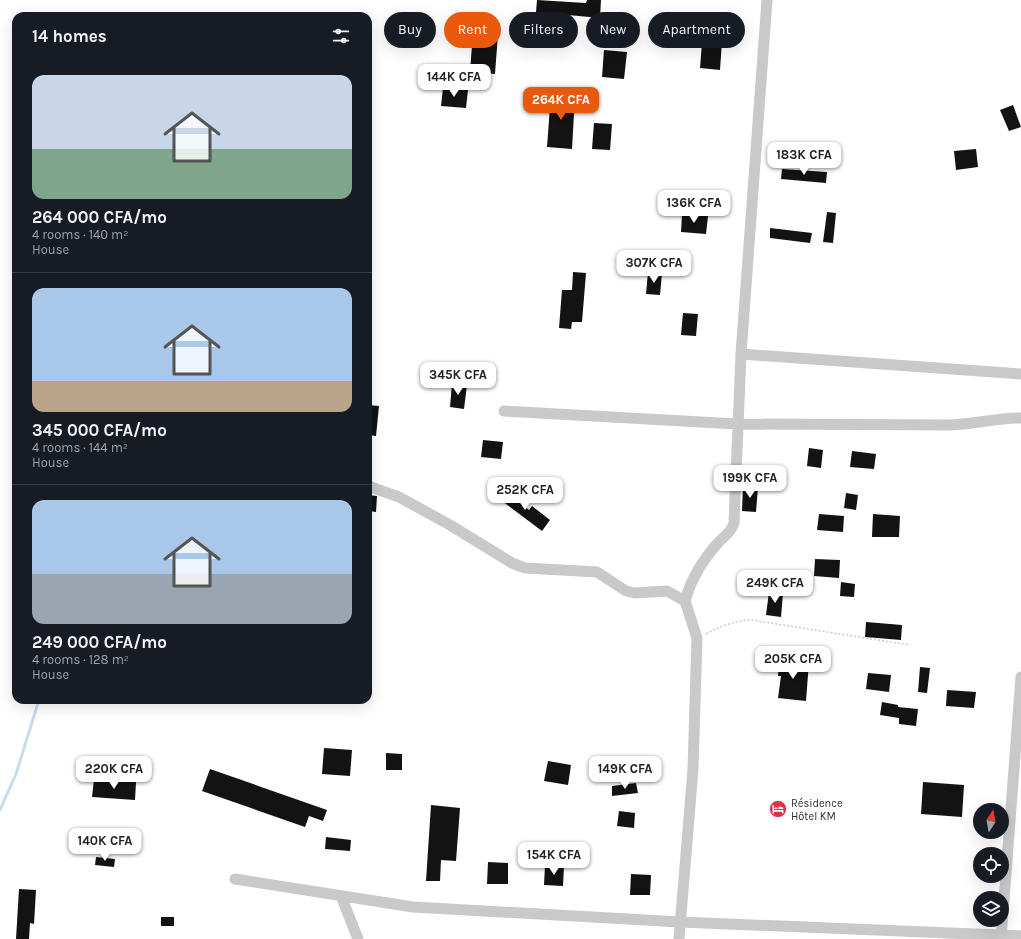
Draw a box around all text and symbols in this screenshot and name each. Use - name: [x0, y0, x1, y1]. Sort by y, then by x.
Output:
- chip: Buy: [384, 12, 436, 48]
- chip: Rent: [444, 12, 501, 48]
- chip: Filters: [509, 12, 578, 48]
- chip: New: [586, 12, 640, 48]
- chip: Apartment: [648, 12, 745, 48]
- icon: filters: [330, 25, 352, 47]
- text: 14 homes: [32, 26, 107, 46]
- pin: 144K CFA: [413, 64, 495, 98]
- text: 144K CFA: [427, 69, 481, 84]
- pin: 264K CFA: [520, 87, 602, 121]
- text: 264K CFA: [532, 92, 590, 107]
- icon: home: [156, 101, 228, 173]
- pin: 183K CFA: [763, 142, 845, 176]
- text: 183K CFA: [776, 147, 832, 162]
- pin: 136K CFA: [653, 190, 735, 224]
- text: 136K CFA: [666, 195, 722, 210]
- text: 264 000 CFA/mo: [32, 207, 167, 227]
- text: 4 rooms · 140 m²: [32, 227, 128, 242]
- text: House: [32, 242, 69, 257]
- pin: 307K CFA: [613, 250, 695, 284]
- text: 307K CFA: [625, 255, 683, 270]
- icon: home: [156, 314, 228, 386]
- pin: 345K CFA: [417, 362, 499, 396]
- text: 345K CFA: [429, 367, 487, 382]
- text: 345 000 CFA/mo: [32, 420, 167, 440]
- text: 4 rooms · 144 m²: [32, 440, 128, 455]
- text: House: [32, 455, 69, 470]
- pin: 199K CFA: [709, 465, 791, 499]
- text: 199K CFA: [723, 470, 777, 485]
- pin: 252K CFA: [484, 477, 566, 511]
- text: 252K CFA: [496, 482, 554, 497]
- icon: home: [156, 526, 228, 598]
- pin: 249K CFA: [734, 570, 816, 604]
- text: 249K CFA: [746, 575, 804, 590]
- text: 249 000 CFA/mo: [32, 632, 167, 652]
- pin: 205K CFA: [752, 646, 834, 680]
- text: 205K CFA: [764, 651, 822, 666]
- text: 4 rooms · 128 m²: [32, 652, 129, 667]
- text: House: [32, 667, 69, 682]
- pin: 220K CFA: [73, 756, 155, 790]
- pin: 149K CFA: [584, 756, 666, 790]
- text: 220K CFA: [85, 761, 143, 776]
- text: 149K CFA: [598, 761, 652, 776]
- place label: Résidence Hôtel KM: [791, 797, 843, 823]
- hotel icon: Résidence Hôtel KM: [768, 799, 788, 819]
- north arrow: [973, 803, 1009, 839]
- map controls: [973, 803, 1009, 927]
- pin: 140K CFA: [64, 828, 146, 862]
- text: 140K CFA: [77, 833, 133, 848]
- pin: 154K CFA: [513, 842, 595, 876]
- text: 154K CFA: [527, 847, 581, 862]
- button: locate: [973, 847, 1009, 883]
- button: layers: [973, 891, 1009, 927]

